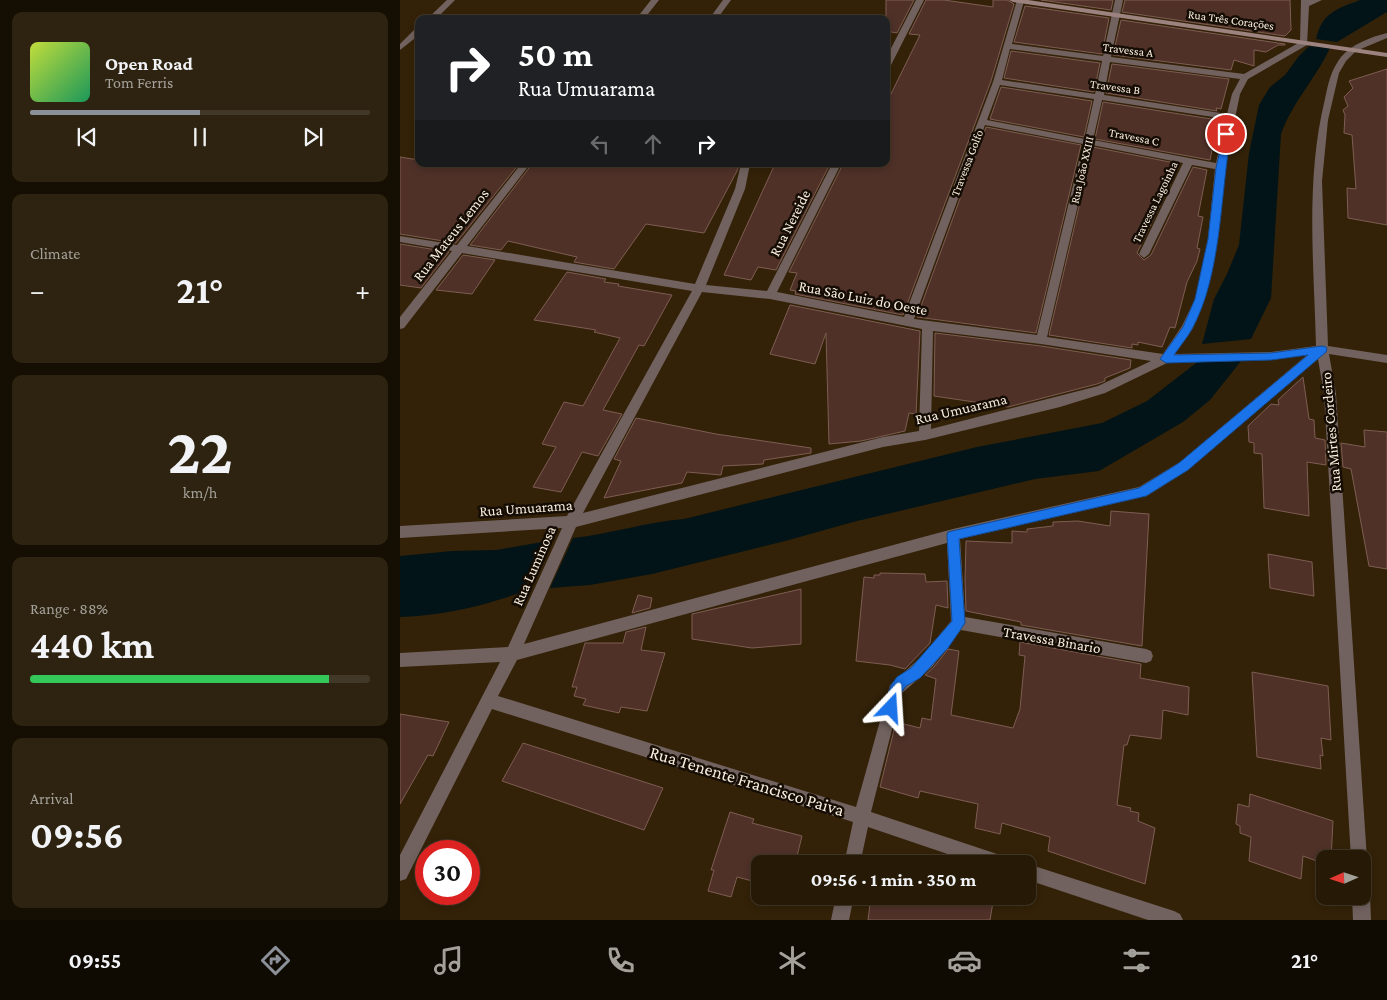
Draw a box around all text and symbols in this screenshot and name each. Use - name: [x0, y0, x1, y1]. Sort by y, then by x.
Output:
- street label: Rua Três Corações: [1187, 7, 1275, 33]
- icon: right: [435, 35, 500, 100]
- text: 50 m: [518, 35, 593, 74]
- street label: Travessa A: [1102, 40, 1154, 60]
- text: Open Road: [105, 53, 193, 74]
- text: Tom Ferris: [105, 74, 173, 91]
- text: Rua Umuarama: [518, 76, 655, 101]
- street label: Travessa B: [1089, 77, 1141, 98]
- pin: [1205, 113, 1247, 155]
- icon: arrive: [1212, 120, 1240, 148]
- icon: previous: [73, 123, 101, 151]
- icon: pause: [186, 123, 214, 151]
- icon: next: [299, 123, 327, 151]
- street label: Travessa C: [1108, 125, 1160, 149]
- street label: Travessa Golfo: [948, 128, 986, 198]
- icon: left: [586, 130, 614, 158]
- icon: ahead: [639, 130, 667, 158]
- icon: right: [692, 130, 720, 158]
- street label: Rua João XXIII: [1067, 135, 1097, 205]
- street label: Travessa Lagoinha: [1129, 159, 1181, 245]
- street label: Rua Mateus Lemos: [410, 186, 492, 284]
- street label: Rua Nereide: [766, 187, 814, 259]
- text: Climate: [30, 245, 80, 262]
- text: 21°: [176, 269, 224, 311]
- text: −: [30, 275, 45, 306]
- text: +: [355, 275, 370, 306]
- street label: Rua São Luiz do Oeste: [797, 278, 929, 318]
- street label: Rua Mirtes Cordeiro: [1318, 372, 1344, 492]
- street label: Rua Umuarama: [914, 391, 1008, 427]
- text: 22: [167, 415, 233, 487]
- text: km/h: [183, 484, 217, 501]
- street label: Rua Umuarama: [479, 497, 573, 519]
- street label: Rua Luminosa: [509, 524, 559, 608]
- text: Range · 88%: [30, 600, 108, 617]
- text: 440 km: [30, 624, 154, 666]
- street label: Travessa Binario: [1002, 624, 1102, 656]
- position arrow: [864, 681, 916, 733]
- street label: Rua Tenente Francisco Paiva: [647, 742, 847, 820]
- text: Arrival: [30, 790, 74, 807]
- text: 09:56: [30, 814, 124, 856]
- speed limit sign: 30: [415, 840, 480, 905]
- north arrow: [1316, 850, 1371, 905]
- map controls: [1316, 850, 1371, 905]
- text: 09:56 · 1 min · 350 m: [811, 869, 976, 890]
- icon: directions: [258, 943, 293, 978]
- icon: music: [431, 943, 466, 978]
- icon: phone: [603, 943, 638, 978]
- icon: climate: [775, 943, 810, 978]
- icon: car: [947, 943, 982, 978]
- icon: filters: [1119, 943, 1154, 978]
- text: 09:55: [69, 948, 121, 973]
- text: 21°: [1291, 948, 1318, 973]

